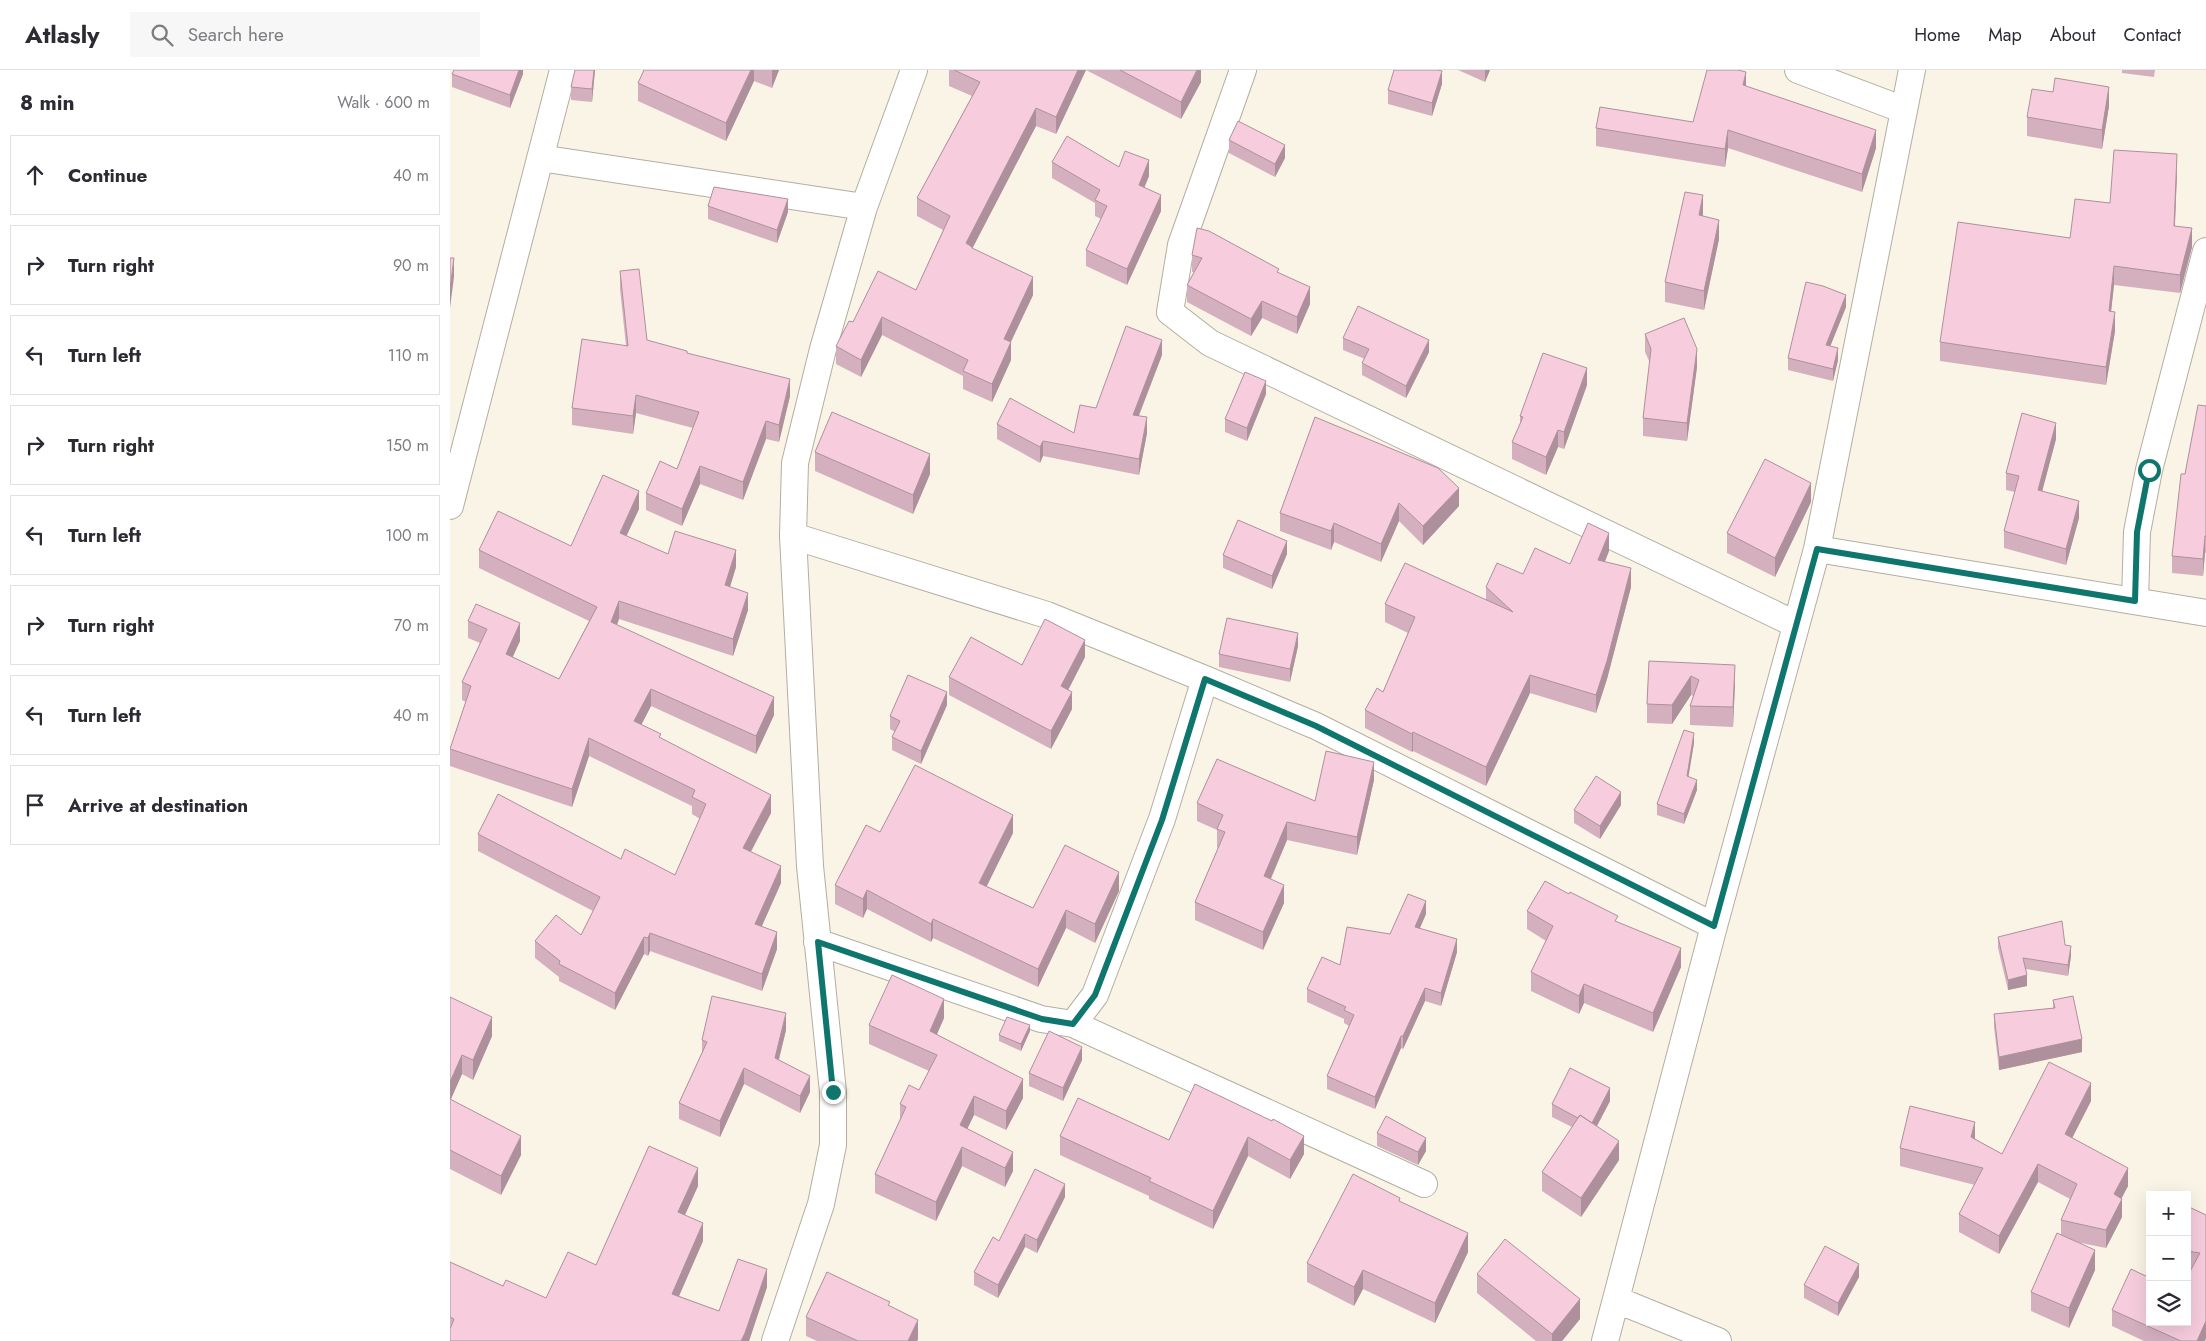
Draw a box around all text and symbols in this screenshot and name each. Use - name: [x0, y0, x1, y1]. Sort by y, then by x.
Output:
- search box: [130, 12, 480, 57]
- text: Atlasly: [25, 17, 100, 52]
- icon: search: [148, 21, 176, 49]
- text: Search here: [188, 21, 284, 48]
- text: Home: [1914, 22, 1960, 48]
- text: Map: [1988, 22, 2022, 48]
- text: About: [2050, 22, 2095, 48]
- text: Contact: [2123, 22, 2181, 48]
- text: 8 min: [20, 88, 75, 118]
- text: Walk · 600 m: [337, 91, 430, 114]
- icon: ahead: [21, 161, 49, 189]
- text: Continue: [68, 162, 147, 189]
- text: 40 m: [393, 164, 429, 187]
- icon: right: [21, 251, 49, 279]
- text: Turn right: [68, 252, 154, 279]
- text: 90 m: [393, 254, 429, 277]
- icon: left: [21, 341, 49, 369]
- text: Turn left: [68, 342, 141, 369]
- text: 110 m: [388, 344, 429, 367]
- icon: right: [21, 431, 49, 459]
- text: Turn right: [68, 432, 154, 459]
- text: 150 m: [386, 434, 429, 457]
- route start: [2138, 459, 2161, 482]
- icon: left: [21, 521, 49, 549]
- text: Turn left: [68, 522, 141, 549]
- text: 100 m: [385, 524, 429, 547]
- icon: right: [21, 611, 49, 639]
- text: Turn right: [68, 612, 154, 639]
- text: 70 m: [394, 614, 429, 637]
- icon: left: [21, 701, 49, 729]
- text: Turn left: [68, 702, 141, 729]
- text: 40 m: [393, 704, 429, 727]
- icon: arrive: [21, 791, 49, 819]
- text: Arrive at destination: [68, 792, 248, 819]
- route end: [822, 1081, 845, 1104]
- map controls: [2146, 1191, 2191, 1326]
- button: +: [2146, 1191, 2191, 1236]
- button: −: [2146, 1236, 2191, 1281]
- button: layers: [2146, 1281, 2191, 1326]

